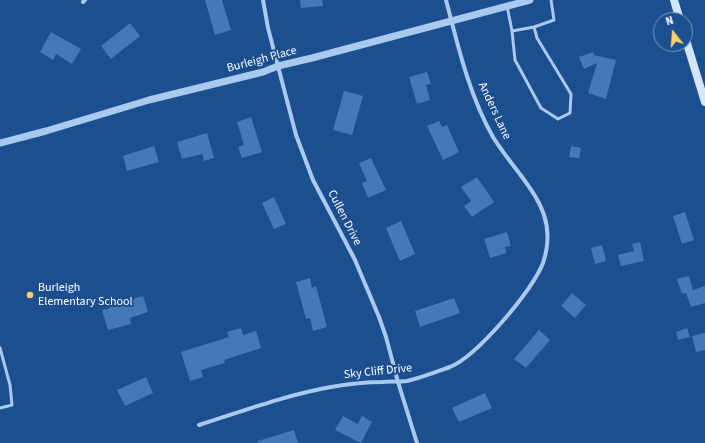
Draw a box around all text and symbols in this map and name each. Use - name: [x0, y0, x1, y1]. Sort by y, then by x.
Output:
- north arrow: [653, 12, 693, 52]
- text: N: [664, 13, 675, 29]
- street label: Burleigh Place: [225, 44, 299, 76]
- street label: Anders Lane: [474, 80, 514, 142]
- street label: Cullen Drive: [324, 188, 364, 248]
- place label: Burleigh Elementary School: [38, 281, 133, 309]
- marker: Burleigh Elementary School: [25, 290, 35, 300]
- street label: Sky Cliff Drive: [343, 361, 413, 383]

